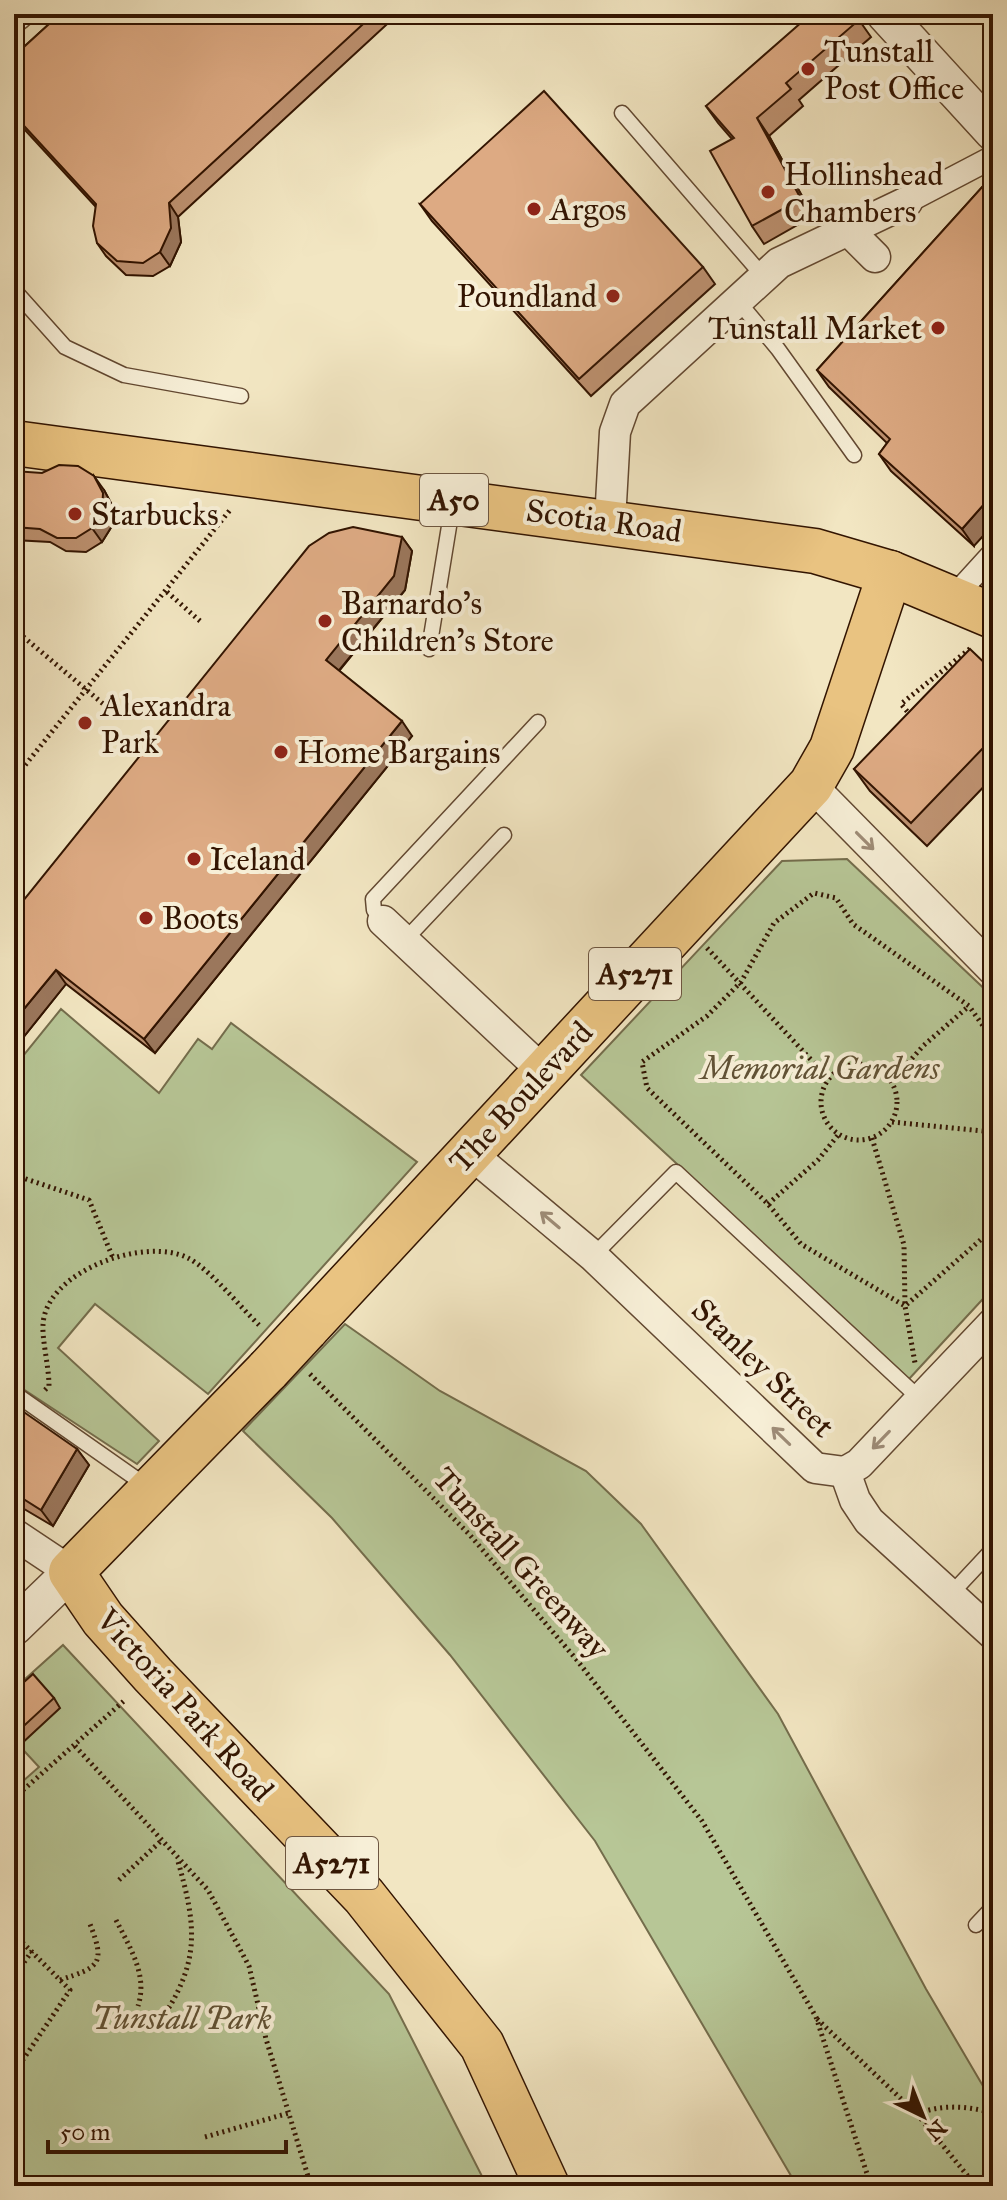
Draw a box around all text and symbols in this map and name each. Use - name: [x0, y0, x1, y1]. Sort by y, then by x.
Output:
- place label: Tunstall Post Office: [824, 32, 964, 108]
- marker: Tunstall Post Office: [799, 60, 817, 78]
- place label: Hollinshead Chambers: [784, 155, 943, 231]
- marker: Hollinshead Chambers: [759, 183, 777, 201]
- place label: Argos: [548, 190, 627, 229]
- marker: Argos: [525, 200, 543, 218]
- place label: Poundland: [457, 277, 597, 316]
- marker: Poundland: [604, 287, 622, 305]
- place label: Tunstall Market: [708, 309, 922, 348]
- marker: Tunstall Market: [929, 319, 947, 337]
- road number: A50: [420, 474, 488, 526]
- street label: Scotia Road: [524, 491, 684, 551]
- place label: Starbucks: [91, 495, 219, 534]
- marker: Starbucks: [66, 505, 84, 523]
- place label: Barnardo's Children's Store: [341, 584, 554, 660]
- marker: Barnardo's Children's Store: [316, 612, 334, 630]
- place label: Alexandra Park: [99, 686, 231, 762]
- marker: Alexandra Park: [76, 714, 94, 732]
- place label: Home Bargains: [297, 733, 500, 772]
- marker: Home Bargains: [272, 743, 290, 761]
- one-way arrow: [856, 831, 875, 851]
- place label: Iceland: [210, 840, 305, 879]
- marker: Iceland: [185, 850, 203, 868]
- place label: Boots: [162, 899, 239, 938]
- marker: Boots: [137, 909, 155, 927]
- road number: A5271: [589, 948, 681, 1000]
- street label: The Boulevard: [441, 1013, 601, 1181]
- park label: Memorial Gardens: [698, 1049, 940, 1088]
- one-way arrow: [541, 1211, 561, 1229]
- street label: Stanley Street: [683, 1290, 843, 1446]
- one-way arrow: [771, 1426, 791, 1445]
- one-way arrow: [872, 1430, 891, 1450]
- street label: Tunstall Greenway: [425, 1459, 618, 1668]
- street label: Victoria Park Road: [87, 1600, 282, 1810]
- road number: A5271: [286, 1837, 378, 1889]
- park label: Tunstall Park: [92, 1999, 272, 2038]
- north arrow: [883, 2076, 963, 2156]
- scale bar: [48, 2104, 286, 2154]
- text: N: [920, 2114, 952, 2147]
- text: 50 m: [60, 2117, 110, 2147]

